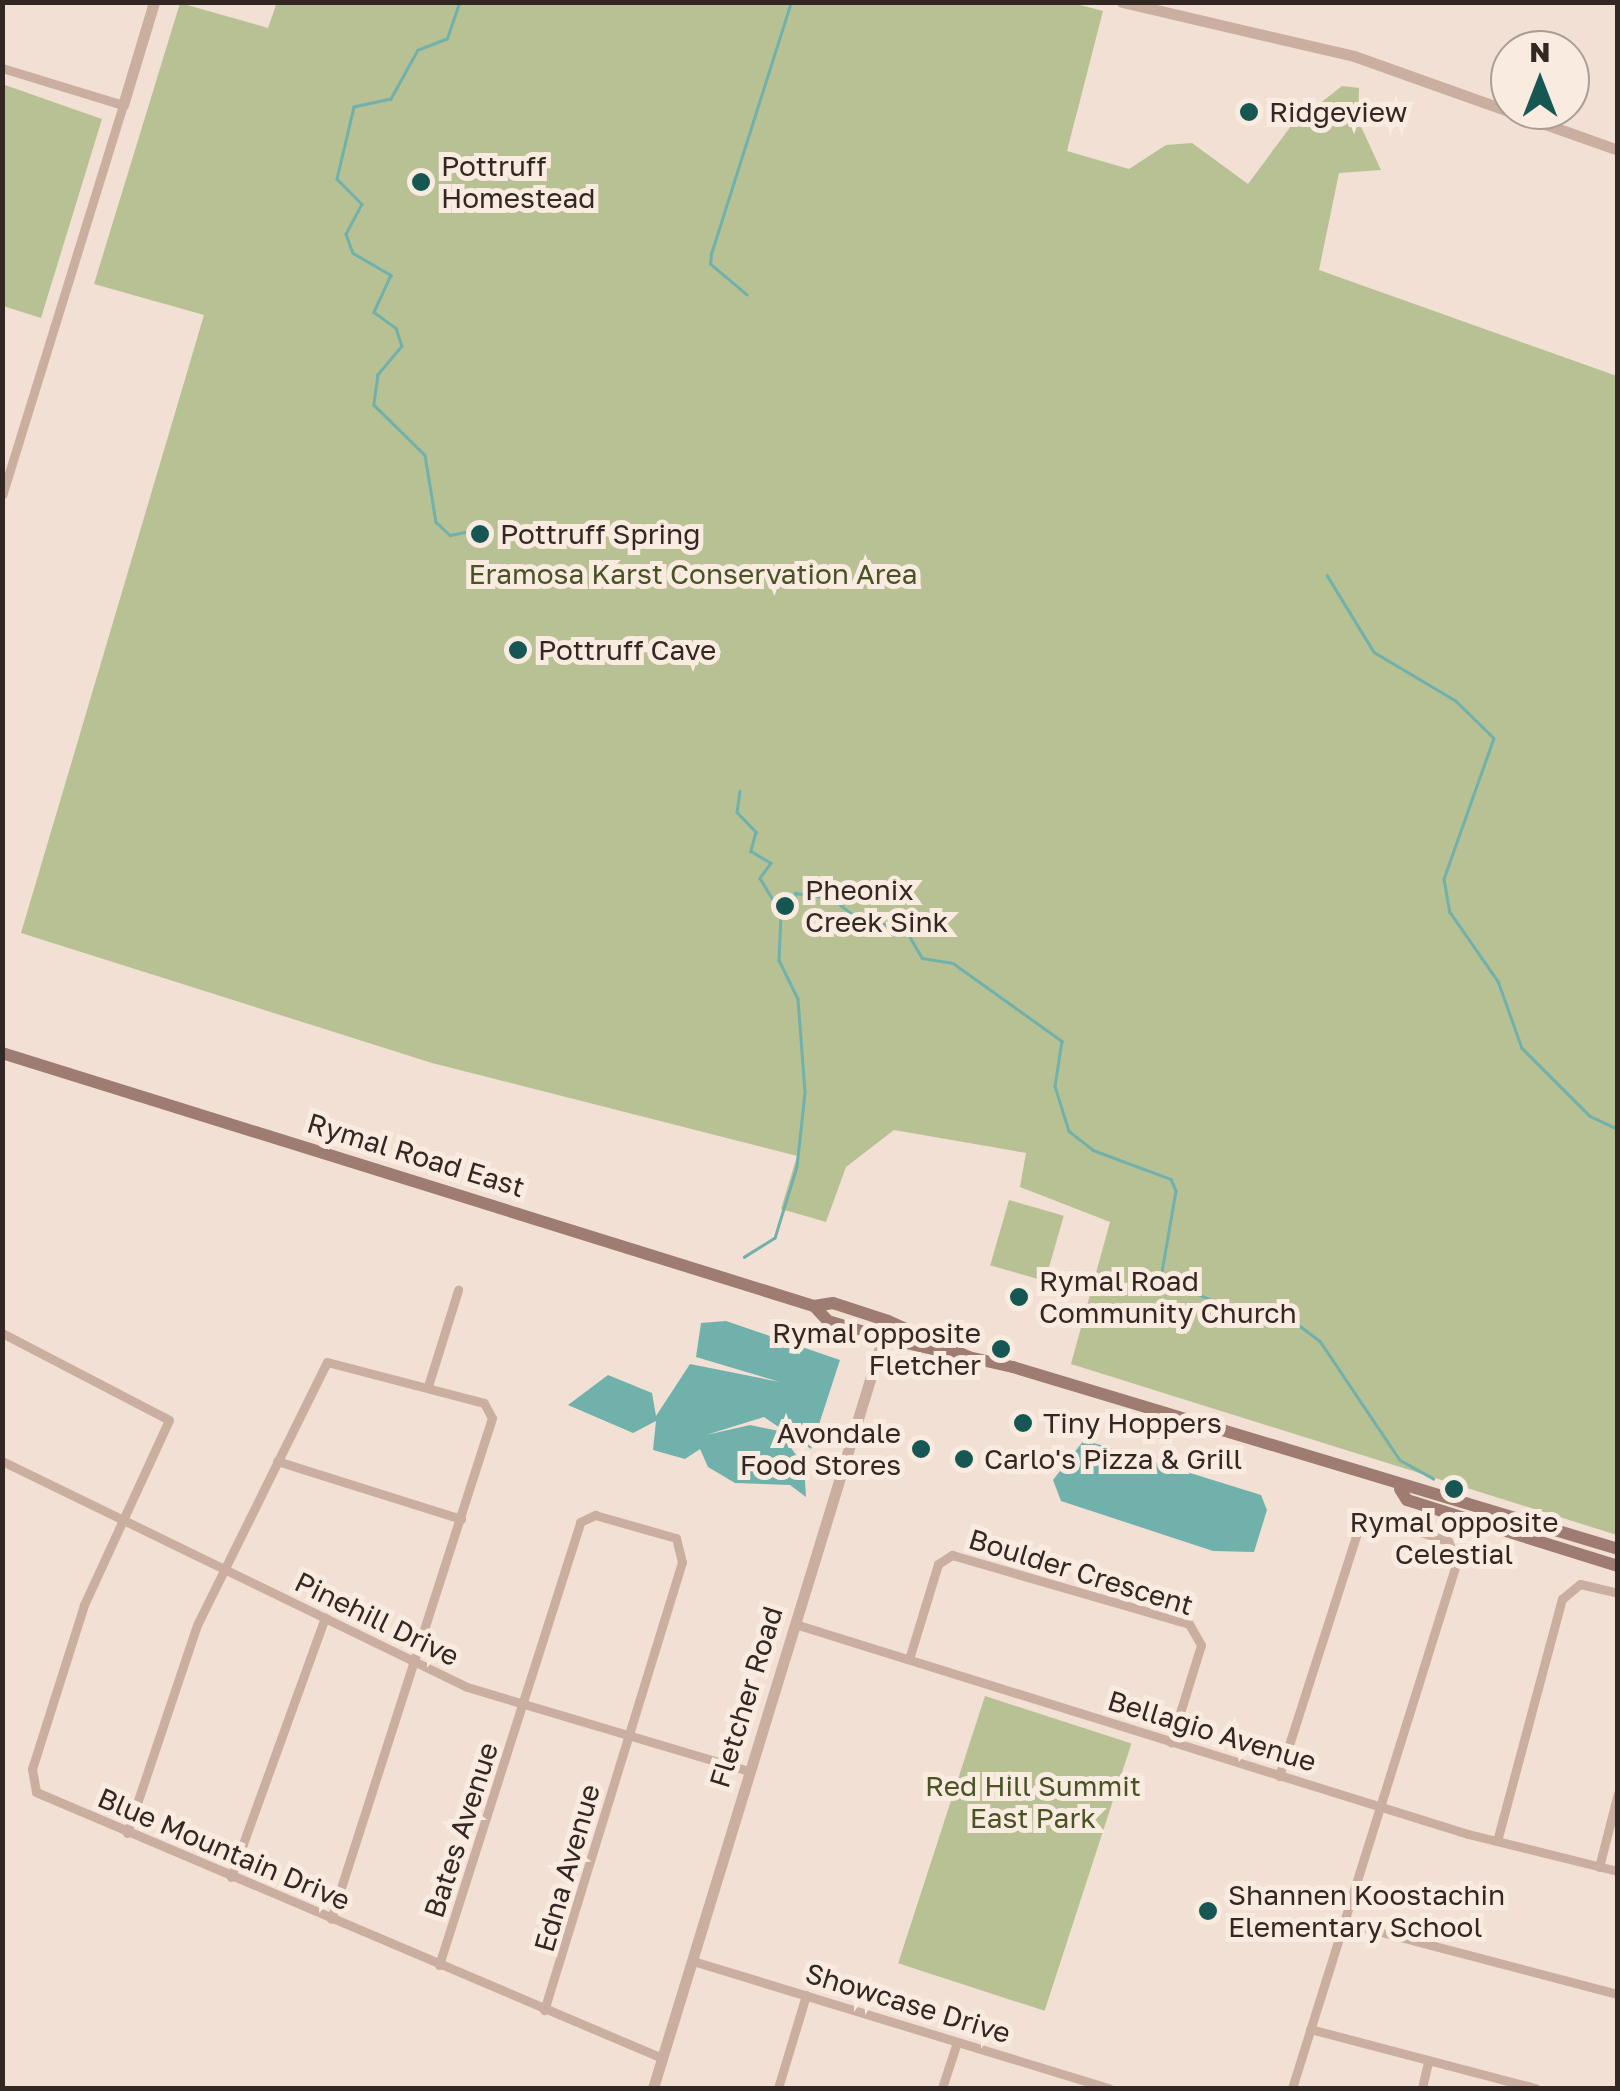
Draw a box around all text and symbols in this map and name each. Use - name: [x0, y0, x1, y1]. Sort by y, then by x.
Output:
- north arrow: [1490, 30, 1590, 130]
- text: N: [1529, 35, 1551, 68]
- place label: Ridgeview: [1269, 95, 1407, 129]
- marker: Ridgeview: [1238, 101, 1260, 123]
- place label: Pottruff Homestead: [441, 149, 595, 215]
- marker: Pottruff Homestead: [410, 171, 432, 193]
- place label: Pottruff Spring: [500, 517, 701, 551]
- marker: Pottruff Spring: [469, 523, 491, 545]
- park label: Eramosa Karst Conservation Area: [468, 557, 918, 591]
- place label: Pottruff Cave: [538, 633, 716, 667]
- marker: Pottruff Cave: [507, 639, 529, 661]
- place label: Pheonix Creek Sink: [805, 873, 948, 939]
- marker: Pheonix Creek Sink: [774, 895, 796, 917]
- street label: Rymal Road East: [303, 1106, 529, 1204]
- place label: Rymal Road Community Church: [1039, 1264, 1297, 1330]
- marker: Rymal Road Community Church: [1008, 1286, 1030, 1308]
- place label: Rymal opposite Fletcher: [772, 1316, 981, 1382]
- marker: Rymal opposite Fletcher: [990, 1338, 1012, 1360]
- place label: Tiny Hoppers: [1043, 1406, 1222, 1440]
- marker: Tiny Hoppers: [1012, 1412, 1034, 1434]
- place label: Avondale Food Stores: [740, 1416, 901, 1482]
- marker: Avondale Food Stores: [910, 1438, 932, 1460]
- place label: Carlo's Pizza & Grill: [984, 1442, 1242, 1476]
- marker: Carlo's Pizza & Grill: [953, 1448, 975, 1470]
- marker: Rymal opposite Celestial: [1443, 1478, 1465, 1500]
- place label: Rymal opposite Celestial: [1349, 1505, 1559, 1571]
- street label: Boulder Crescent: [965, 1522, 1197, 1622]
- street label: Pinehill Drive: [289, 1565, 465, 1673]
- street label: Fletcher Road: [702, 1602, 790, 1792]
- street label: Bellagio Avenue: [1104, 1683, 1320, 1779]
- street label: Bates Avenue: [417, 1738, 505, 1922]
- park label: Red Hill Summit East Park: [925, 1769, 1141, 1835]
- street label: Edna Avenue: [527, 1780, 607, 1956]
- street label: Blue Mountain Drive: [93, 1781, 355, 1917]
- place label: Shannen Koostachin Elementary School: [1228, 1878, 1505, 1944]
- marker: Shannen Koostachin Elementary School: [1197, 1900, 1219, 1922]
- street label: Showcase Drive: [801, 1956, 1015, 2050]

